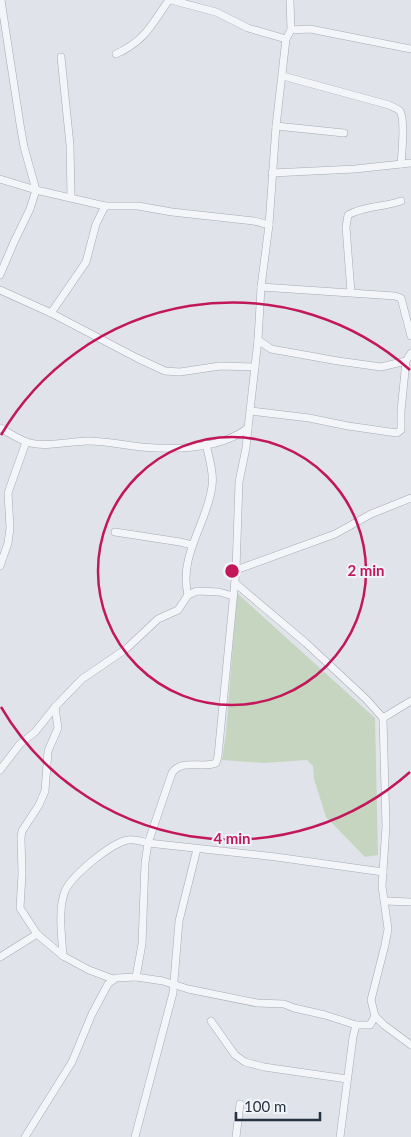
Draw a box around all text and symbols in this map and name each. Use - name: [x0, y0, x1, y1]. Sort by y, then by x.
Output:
- text: 2 min: [347, 561, 385, 579]
- centre of rings: [223, 562, 241, 580]
- text: 4 min: [213, 829, 251, 847]
- scale bar: [236, 1090, 320, 1122]
- text: 100 m: [244, 1097, 286, 1115]

